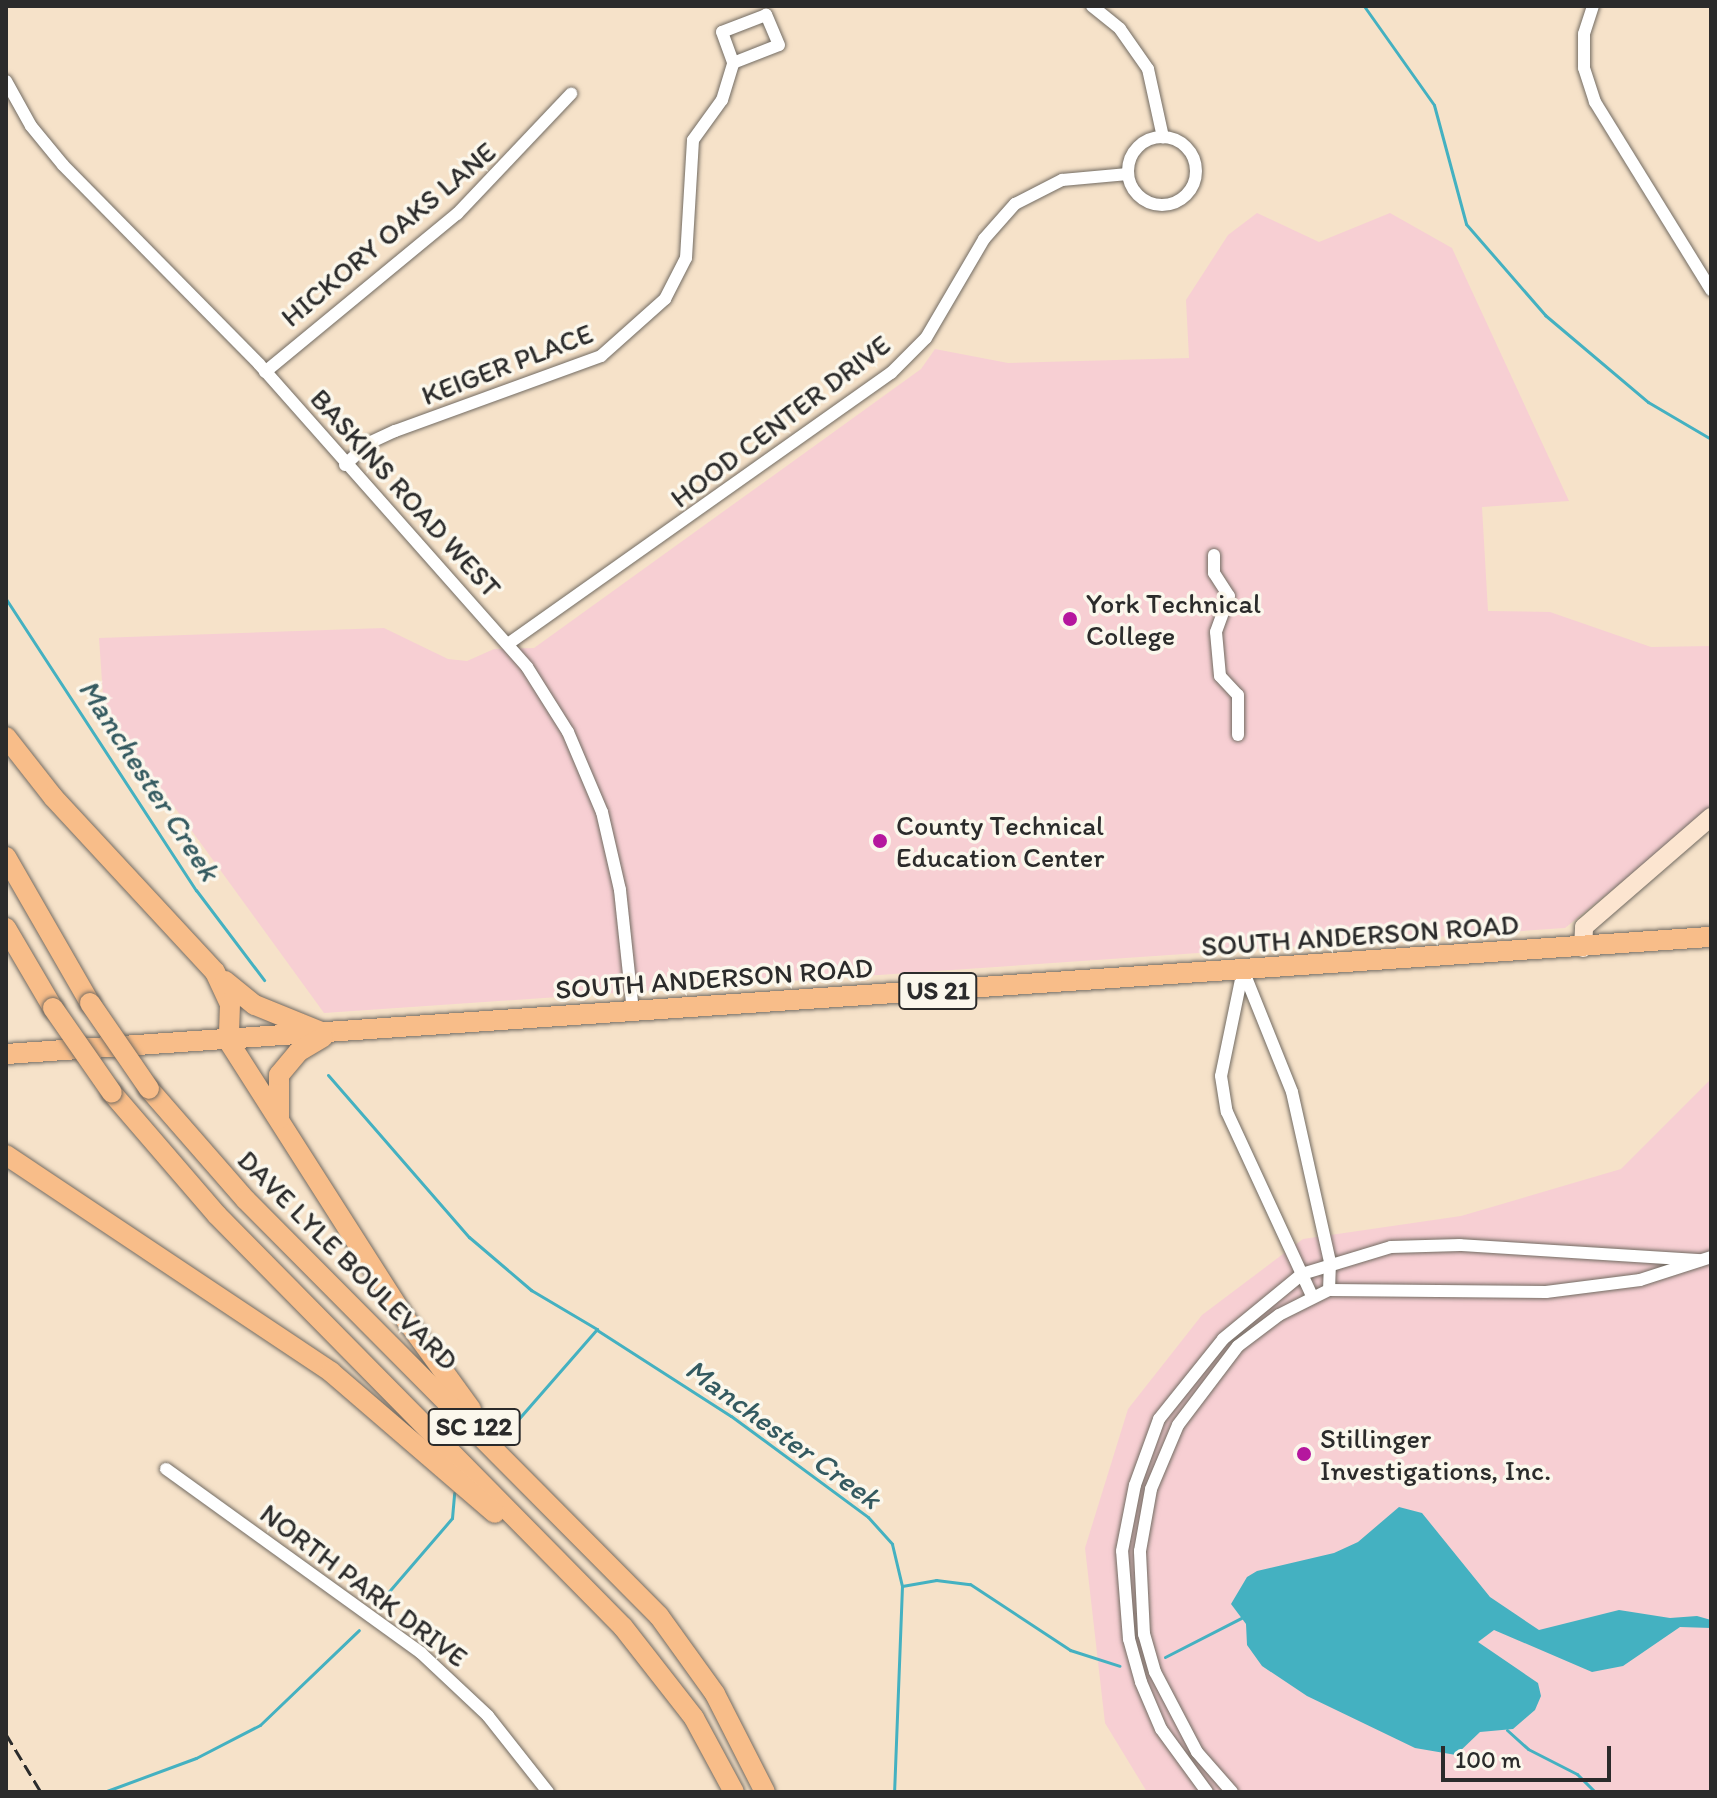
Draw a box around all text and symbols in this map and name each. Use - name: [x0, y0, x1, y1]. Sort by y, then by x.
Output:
- street label: HICKORY OAKS LANE: [274, 134, 502, 334]
- street label: KEIGER PLACE: [417, 316, 597, 412]
- street label: HOOD CENTER DRIVE: [662, 327, 898, 515]
- street label: BASKINS ROAD WEST: [304, 382, 508, 604]
- place label: York Technical College: [1086, 586, 1258, 652]
- marker: York Technical College: [1061, 610, 1079, 628]
- water label: Manchester Creek: [71, 673, 227, 887]
- place label: County Technical Education Center: [896, 808, 1105, 874]
- marker: County Technical Education Center: [871, 832, 889, 850]
- street label: SOUTH ANDERSON ROAD: [1200, 907, 1520, 963]
- street label: SOUTH ANDERSON ROAD: [554, 950, 874, 1006]
- road number: US 21: [898, 969, 978, 1013]
- street label: DAVE LYLE BOULEVARD: [231, 1143, 465, 1377]
- water label: Manchester Creek: [678, 1351, 888, 1517]
- road number: SC 122: [426, 1405, 522, 1449]
- place label: Stillinger Investigations, Inc.: [1320, 1421, 1551, 1487]
- marker: Stillinger Investigations, Inc.: [1295, 1445, 1313, 1463]
- street label: NORTH PARK DRIVE: [254, 1496, 474, 1674]
- scale bar: [1445, 1730, 1615, 1780]
- text: 100 m: [1455, 1745, 1521, 1774]

